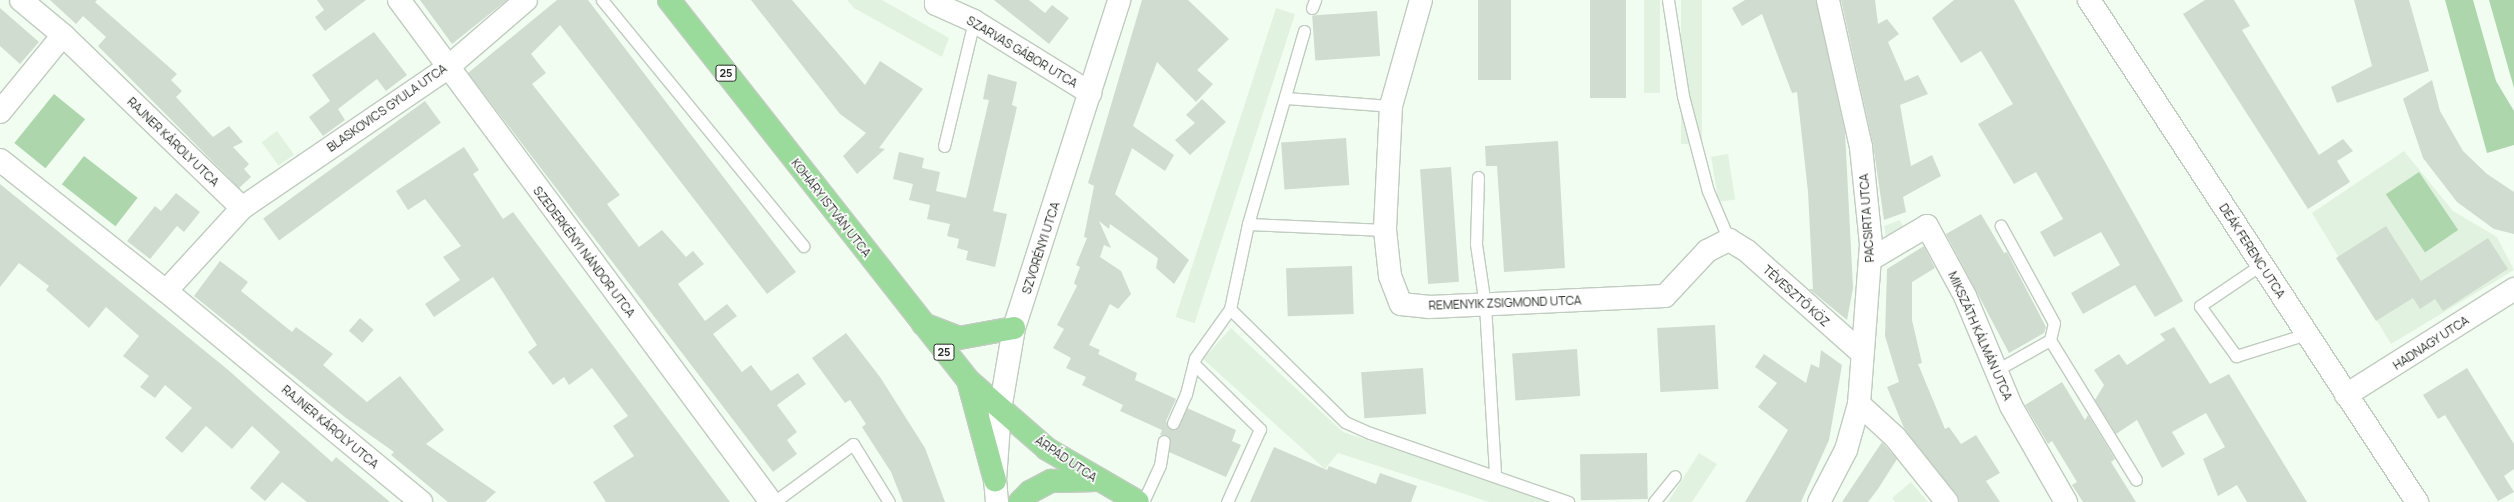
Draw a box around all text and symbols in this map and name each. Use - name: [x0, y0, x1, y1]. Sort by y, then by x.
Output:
- street label: SZARVAS GÁBOR UTCA: [964, 13, 1080, 91]
- street label: BLASKOVICS GYULA UTCA: [324, 61, 450, 155]
- road number: 25: [715, 64, 737, 82]
- street label: RAJNER KÁROLY UTCA: [124, 94, 222, 190]
- street label: KOHÁRY ISTVÁN UTCA: [788, 156, 874, 260]
- street label: PACSIRTA UTCA: [1857, 173, 1877, 263]
- street label: SZEDERKÉNYI NÁNDOR UTCA: [530, 184, 638, 320]
- street label: SZVORÉNYI UTCA: [1019, 200, 1063, 296]
- street label: DEÁK FERENC UTCA: [2216, 201, 2288, 301]
- street label: TÉVESZTŐ KÖZ: [1760, 263, 1832, 329]
- street label: MIKSZÁTH KÁLMÁN UTCA: [1945, 269, 2015, 403]
- street label: REMENYIK ZSIGMOND UTCA: [1428, 293, 1582, 313]
- street label: HADNAGY UTCA: [2390, 313, 2472, 373]
- road number: 25: [933, 343, 955, 361]
- street label: RAJNER KÁROLY UTCA: [279, 382, 381, 472]
- street label: ÁRPÁD UTCA: [1032, 433, 1100, 485]

